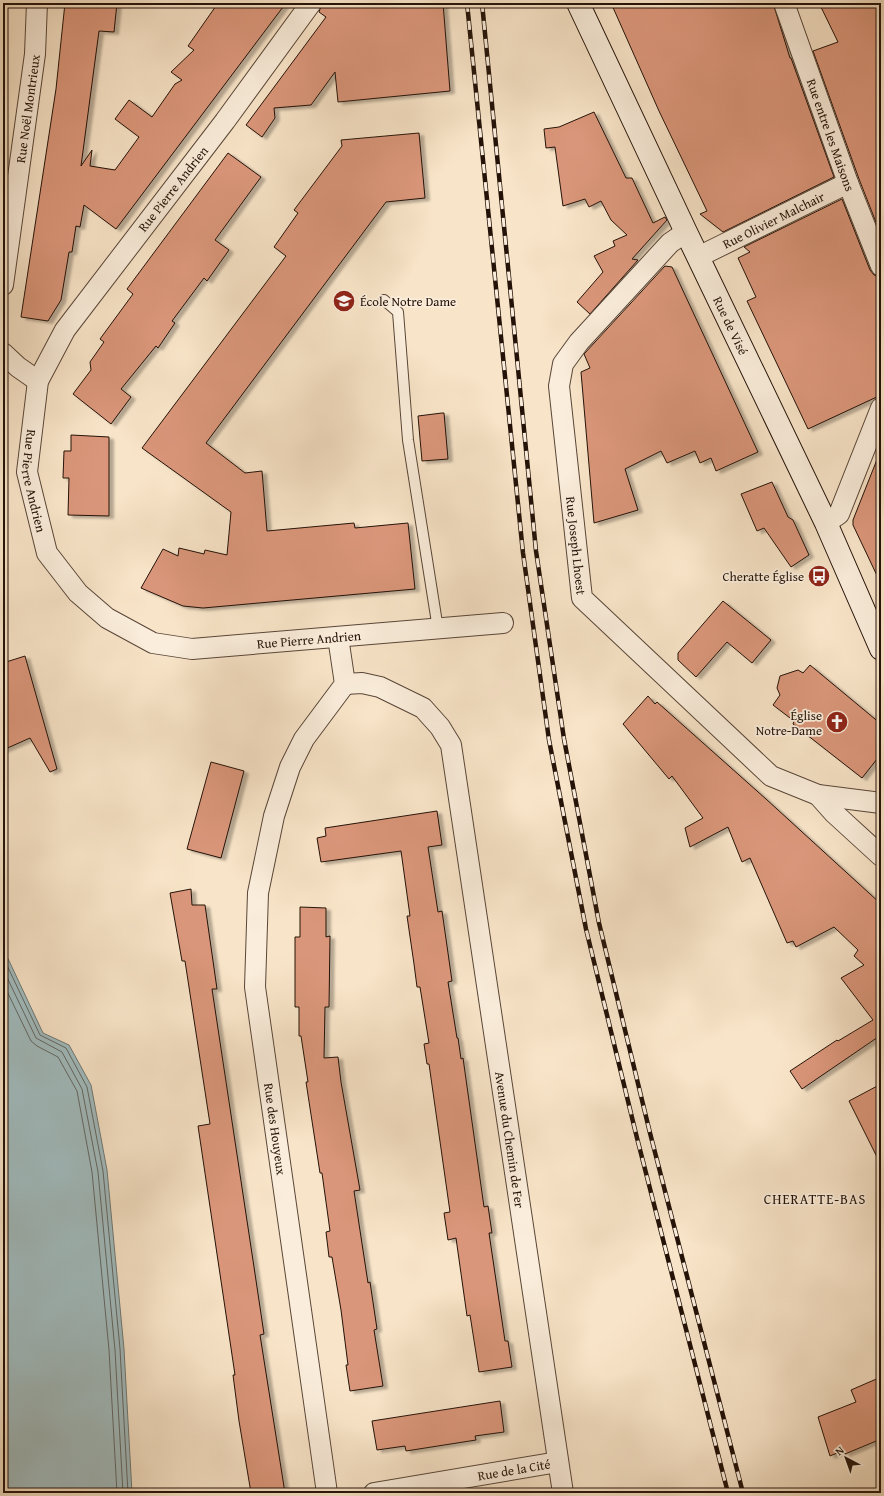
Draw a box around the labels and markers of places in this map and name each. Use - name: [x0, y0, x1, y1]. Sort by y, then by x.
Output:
- school or university icon: École Notre Dame: [331, 288, 357, 314]
- place label: École Notre Dame: [360, 292, 456, 311]
- bus stop icon: Cheratte Église: [806, 563, 832, 589]
- place label: Cheratte Église: [722, 567, 804, 586]
- place label: Église Notre-Dame: [756, 706, 822, 740]
- church icon: Église Notre-Dame: [824, 709, 850, 735]

